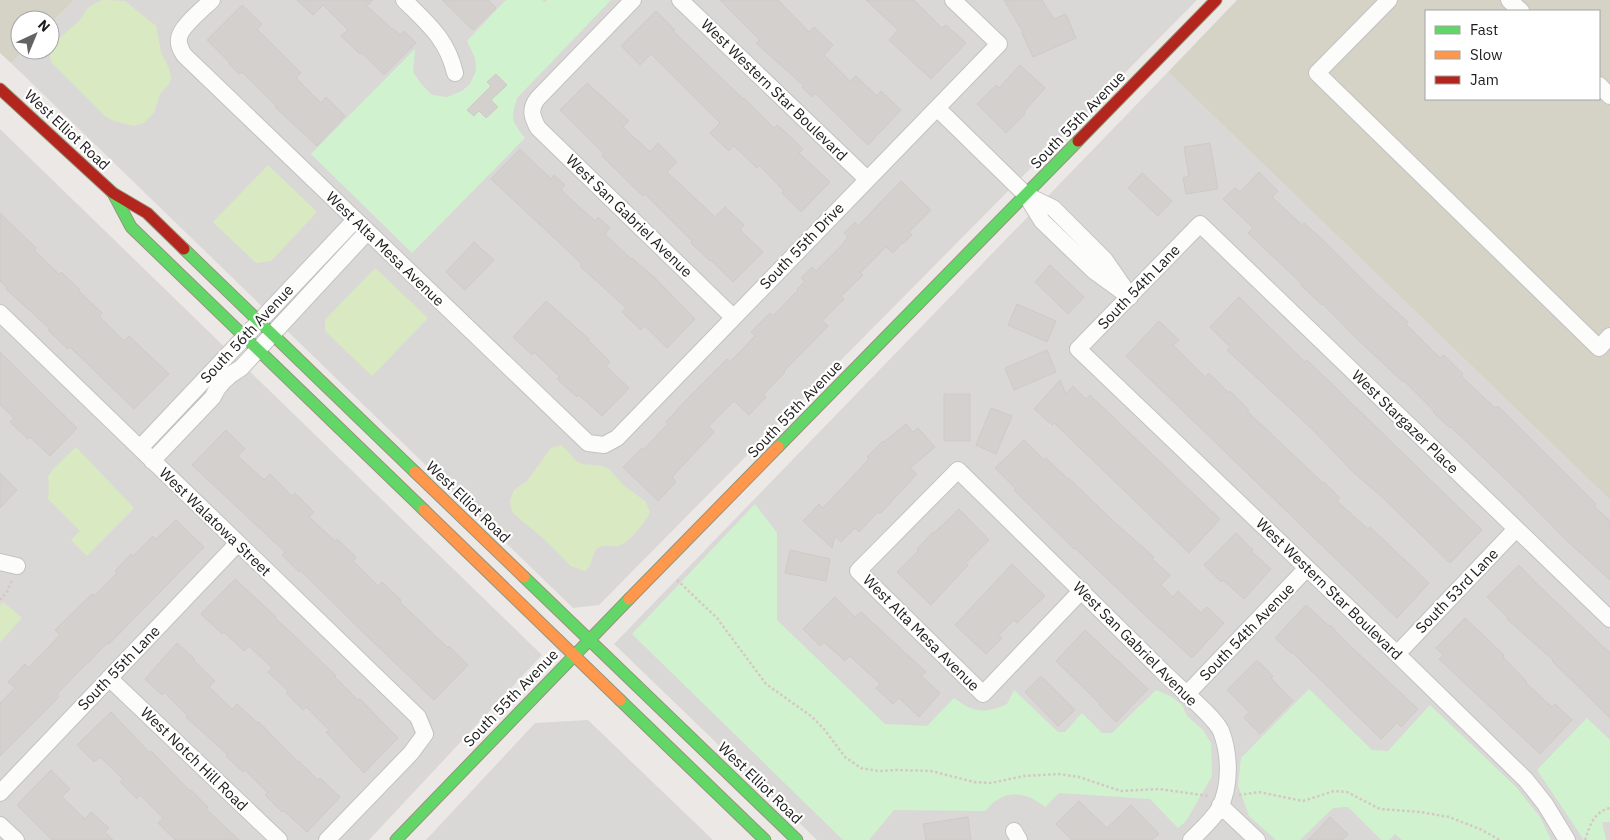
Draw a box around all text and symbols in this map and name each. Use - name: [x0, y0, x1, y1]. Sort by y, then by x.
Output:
- north arrow: [10, 10, 60, 60]
- legend: [1425, 10, 1600, 100]
- street label: West Western Star Boulevard: [697, 15, 852, 165]
- text: N: [34, 16, 54, 36]
- text: Fast: [1470, 20, 1498, 39]
- text: Slow: [1470, 45, 1503, 64]
- street label: South 55th Avenue: [1026, 67, 1129, 172]
- text: Jam: [1470, 70, 1499, 89]
- street label: West Elliot Road: [21, 85, 114, 174]
- street label: West San Gabriel Avenue: [562, 150, 697, 281]
- street label: West Alta Mesa Avenue: [322, 187, 448, 310]
- street label: South 55th Drive: [756, 198, 848, 293]
- street label: South 54th Lane: [1093, 240, 1184, 333]
- street label: South 56th Avenue: [196, 280, 297, 387]
- street label: South 55th Avenue: [743, 356, 846, 461]
- street label: West Stargazer Place: [1348, 366, 1463, 478]
- street label: West Elliot Road: [422, 457, 514, 547]
- street label: West Walatowa Street: [155, 463, 275, 580]
- street label: West Western Star Boulevard: [1252, 514, 1407, 664]
- street label: South 53rd Lane: [1411, 544, 1502, 637]
- street label: West Alta Mesa Avenue: [859, 570, 984, 695]
- street label: West San Gabriel Avenue: [1069, 577, 1202, 710]
- street label: South 54th Avenue: [1195, 579, 1298, 684]
- street label: South 55th Lane: [73, 621, 164, 714]
- street label: South 55th Avenue: [459, 645, 562, 750]
- street label: West Notch Hill Road: [137, 703, 252, 815]
- street label: West Elliot Road: [714, 738, 806, 828]

